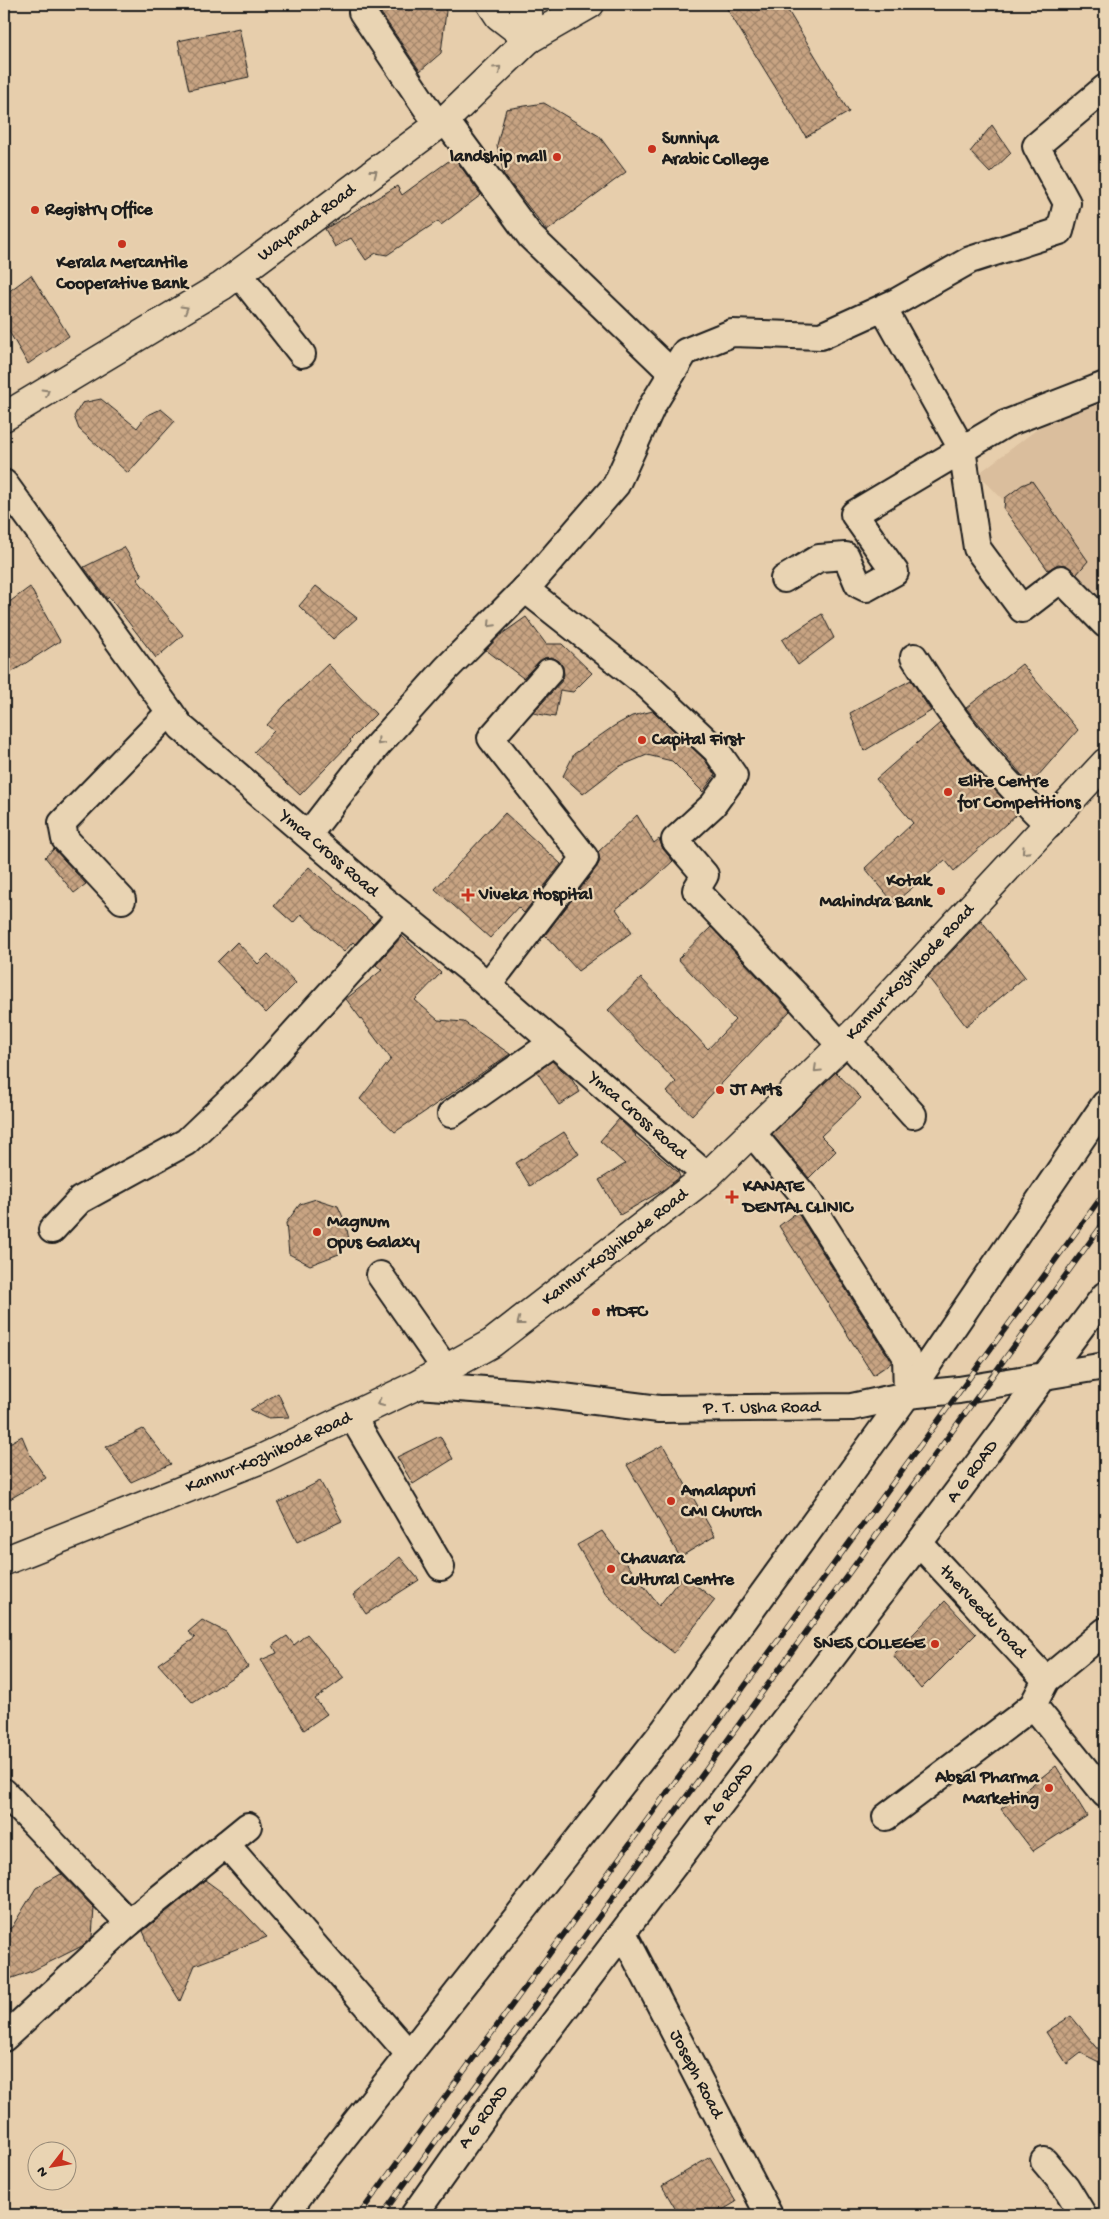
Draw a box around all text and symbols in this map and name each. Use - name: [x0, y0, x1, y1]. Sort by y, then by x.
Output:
- one-way arrow: [492, 66, 501, 75]
- place label: Sunniya Arabic College: [661, 129, 769, 171]
- marker: Sunniya Arabic College: [646, 143, 658, 155]
- place label: landship mall: [449, 147, 547, 168]
- marker: landship mall: [551, 151, 563, 163]
- one-way arrow: [368, 170, 378, 179]
- street label: Wayanad Road: [254, 179, 361, 266]
- place label: Registry Office: [44, 200, 153, 221]
- marker: Registry Office: [29, 204, 41, 216]
- marker: Kerala Mercantile Cooperative Bank: [116, 238, 128, 250]
- place label: Kerala Mercantile Cooperative Bank: [55, 253, 190, 295]
- one-way arrow: [179, 305, 188, 315]
- one-way arrow: [40, 389, 49, 399]
- one-way arrow: [488, 618, 497, 627]
- place label: Capital First: [651, 730, 745, 751]
- marker: Capital First: [636, 734, 648, 746]
- one-way arrow: [377, 737, 386, 746]
- place label: Elite Centre for Competitions: [957, 772, 1082, 814]
- marker: Elite Centre for Competitions: [942, 786, 954, 798]
- street label: Ymca Cross Road: [273, 804, 384, 903]
- one-way arrow: [1022, 845, 1031, 854]
- place label: Kotak Mahindra Bank: [819, 871, 933, 913]
- place label: Viveka Hospital: [478, 885, 593, 906]
- marker: Kotak Mahindra Bank: [935, 885, 947, 897]
- marker: Viveka Hospital: [461, 888, 475, 902]
- street label: Kannur-Kozhikode Road: [842, 899, 980, 1045]
- one-way arrow: [813, 1064, 822, 1073]
- street label: Ymca Cross Road: [582, 1066, 692, 1165]
- place label: JT Arts: [729, 1080, 783, 1101]
- marker: JT Arts: [714, 1084, 726, 1096]
- place label: KANATE DENTAL CLINIC: [741, 1177, 855, 1219]
- street label: Kannur-Kozhikode Road: [538, 1183, 693, 1311]
- marker: KANATE DENTAL CLINIC: [725, 1190, 739, 1204]
- place label: Magnum Opus Galaxy: [327, 1212, 420, 1254]
- marker: Magnum Opus Galaxy: [311, 1226, 323, 1238]
- place label: HDFC: [606, 1302, 649, 1323]
- marker: HDFC: [590, 1306, 602, 1318]
- one-way arrow: [517, 1316, 526, 1324]
- one-way arrow: [376, 1396, 385, 1407]
- street label: P. T. Usha Road: [702, 1397, 822, 1419]
- street label: Kannur-Kozhikode Road: [183, 1406, 356, 1498]
- street label: A G ROAD: [942, 1436, 1003, 1507]
- place label: Amalapuri CMI Church: [680, 1481, 762, 1523]
- marker: Amalapuri CMI Church: [665, 1495, 677, 1507]
- place label: Chavara Cultural Centre: [620, 1549, 735, 1591]
- street label: therveedu road: [934, 1561, 1032, 1664]
- marker: Chavara Cultural Centre: [605, 1563, 617, 1575]
- place label: SNES COLLEGE: [814, 1634, 927, 1655]
- marker: SNES COLLEGE: [929, 1638, 941, 1650]
- street label: A G ROAD: [697, 1759, 759, 1830]
- place label: Absal Pharma Marketing: [934, 1768, 1040, 1810]
- marker: Absal Pharma Marketing: [1043, 1782, 1055, 1794]
- street label: Joseph Road: [664, 2026, 728, 2123]
- street label: A G ROAD: [454, 2081, 513, 2153]
- north arrow: [28, 2142, 78, 2192]
- text: N: [33, 2163, 53, 2180]

